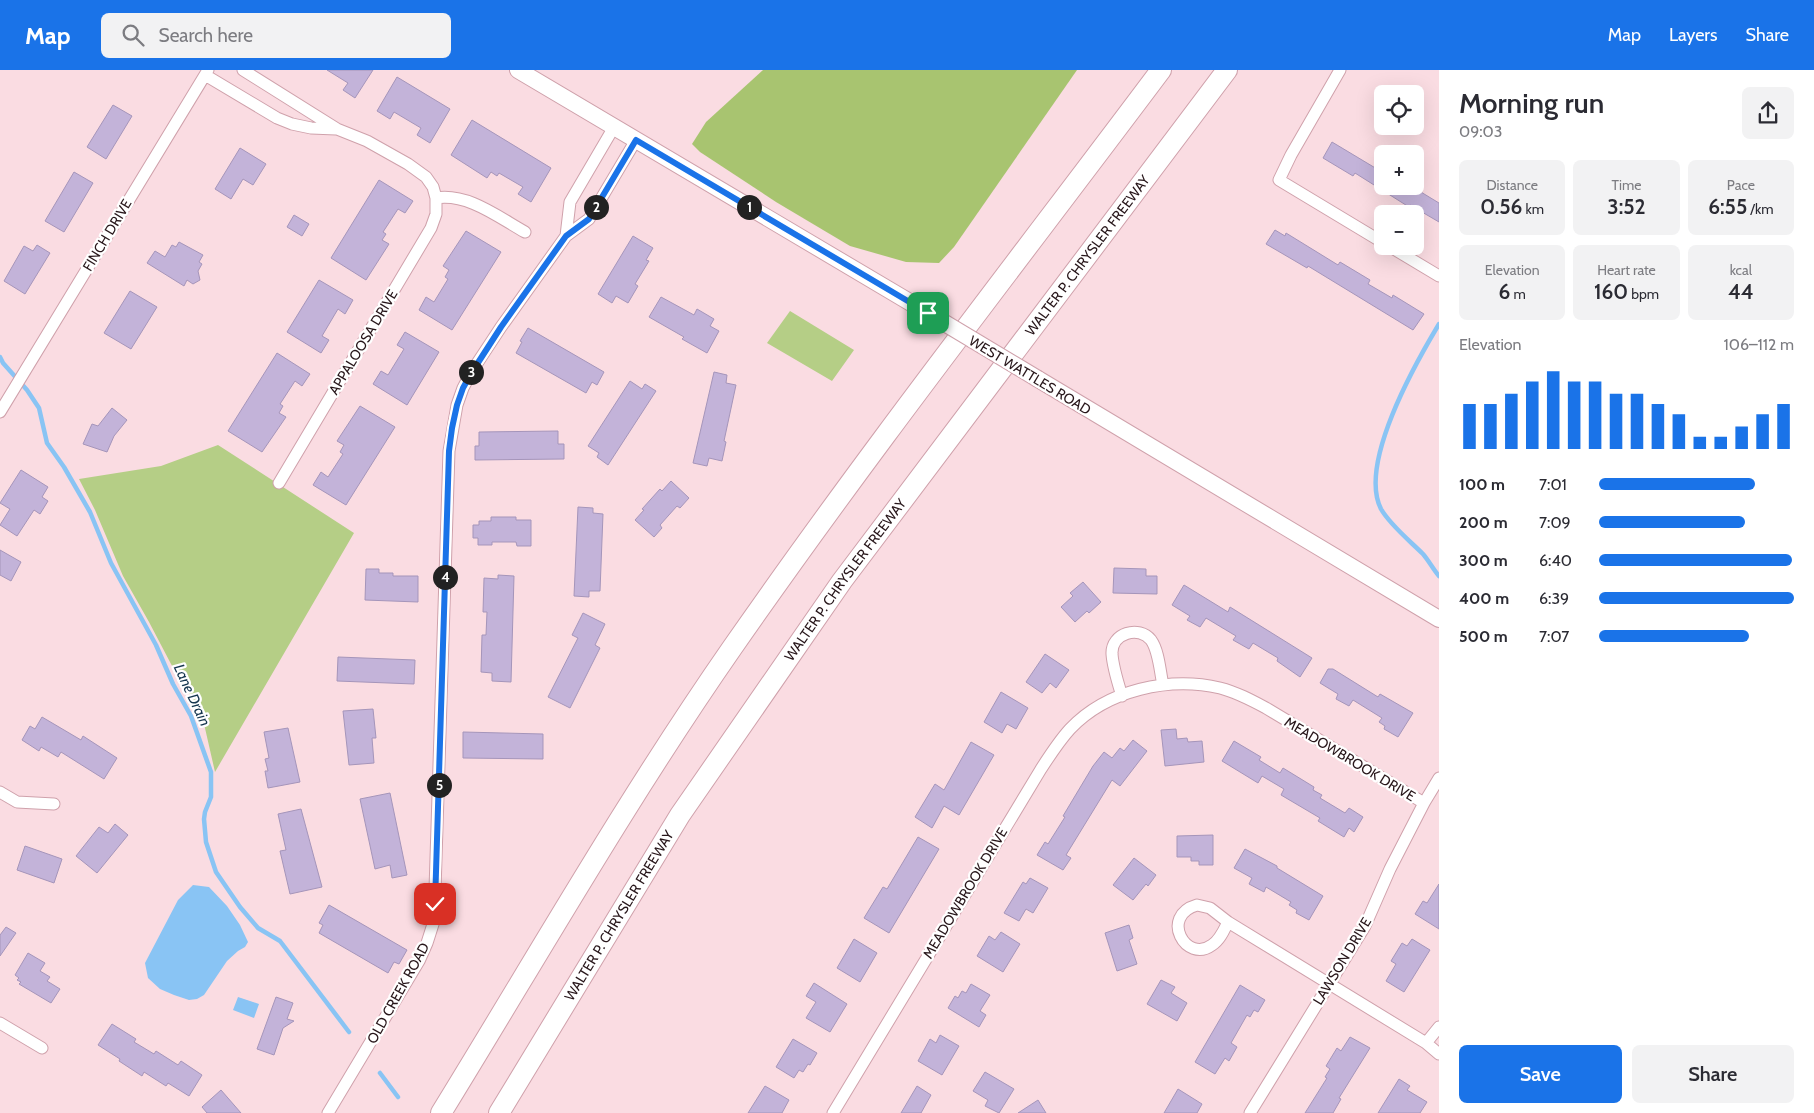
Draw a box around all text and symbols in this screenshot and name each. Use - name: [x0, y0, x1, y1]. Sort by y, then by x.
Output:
- search box: [101, 13, 451, 58]
- text: Map: [25, 21, 71, 50]
- icon: search: [119, 21, 147, 49]
- text: Search here: [159, 24, 253, 47]
- text: Map: [1608, 24, 1641, 46]
- text: Layers: [1669, 24, 1718, 46]
- text: Share: [1746, 24, 1789, 46]
- map controls: [1374, 85, 1424, 255]
- button: locate: [1374, 85, 1424, 135]
- text: Morning run: [1459, 86, 1604, 120]
- button: share: [1742, 87, 1794, 139]
- text: 09:03: [1459, 122, 1502, 141]
- button: +: [1374, 145, 1424, 195]
- street label: WALTER P. CHRYSLER FREEWAY: [1021, 171, 1154, 339]
- text: Distance: [1486, 176, 1538, 194]
- text: Time: [1612, 176, 1641, 194]
- text: Pace: [1727, 176, 1755, 194]
- pin: 2: [584, 194, 608, 220]
- pin: 1: [736, 194, 762, 220]
- text: 0.56: [1480, 194, 1522, 219]
- text: 3:52: [1607, 194, 1646, 219]
- text: 6:55: [1708, 194, 1747, 219]
- street label: FINCH DRIVE: [78, 195, 136, 274]
- text: 2: [593, 198, 600, 216]
- text: 1: [747, 198, 752, 216]
- text: km: [1522, 200, 1544, 218]
- text: /km: [1747, 200, 1773, 218]
- button: −: [1374, 205, 1424, 255]
- text: Elevation: [1485, 261, 1540, 279]
- text: Heart rate: [1597, 261, 1656, 279]
- text: kcal: [1730, 261, 1752, 279]
- text: 6: [1499, 279, 1510, 304]
- text: 160: [1594, 279, 1628, 304]
- text: 44: [1728, 279, 1754, 304]
- text: m: [1510, 285, 1526, 303]
- text: bpm: [1628, 285, 1659, 303]
- street label: APPALOOSA DRIVE: [325, 286, 402, 398]
- pin: [907, 292, 949, 334]
- icon: arrive: [914, 299, 942, 327]
- street label: WEST WATTLES ROAD: [966, 331, 1094, 419]
- text: Elevation: [1459, 335, 1522, 354]
- text: 106–112 m: [1724, 335, 1794, 354]
- pin: 3: [458, 360, 484, 384]
- text: 3: [468, 363, 475, 381]
- text: 100 m: [1459, 475, 1505, 494]
- text: 7:01: [1539, 475, 1567, 494]
- street label: WALTER P. CHRYSLER FREEWAY: [780, 494, 911, 665]
- text: 200 m: [1459, 513, 1508, 532]
- text: 7:09: [1539, 513, 1571, 532]
- text: 300 m: [1459, 551, 1508, 570]
- text: 6:40: [1539, 551, 1572, 570]
- pin: 4: [432, 564, 458, 590]
- text: 4: [441, 568, 450, 586]
- text: 400 m: [1459, 589, 1509, 608]
- text: 6:39: [1539, 589, 1569, 608]
- text: 500 m: [1459, 627, 1508, 646]
- text: 7:07: [1539, 627, 1569, 646]
- water label: Lane Drain: [170, 661, 214, 729]
- street label: MEADOWBROOK DRIVE: [1281, 713, 1419, 805]
- pin: 5: [426, 772, 452, 798]
- text: 5: [436, 776, 443, 794]
- street label: MEADOWBROOK DRIVE: [919, 824, 1011, 962]
- street label: WALTER P. CHRYSLER FREEWAY: [560, 826, 678, 1004]
- pin: [414, 883, 456, 925]
- icon: check: [421, 890, 449, 918]
- street label: LAWSON DRIVE: [1309, 914, 1375, 1008]
- street label: OLD CREEK ROAD: [363, 939, 433, 1047]
- button: Save: [1459, 1045, 1622, 1103]
- button: Share: [1632, 1045, 1794, 1103]

